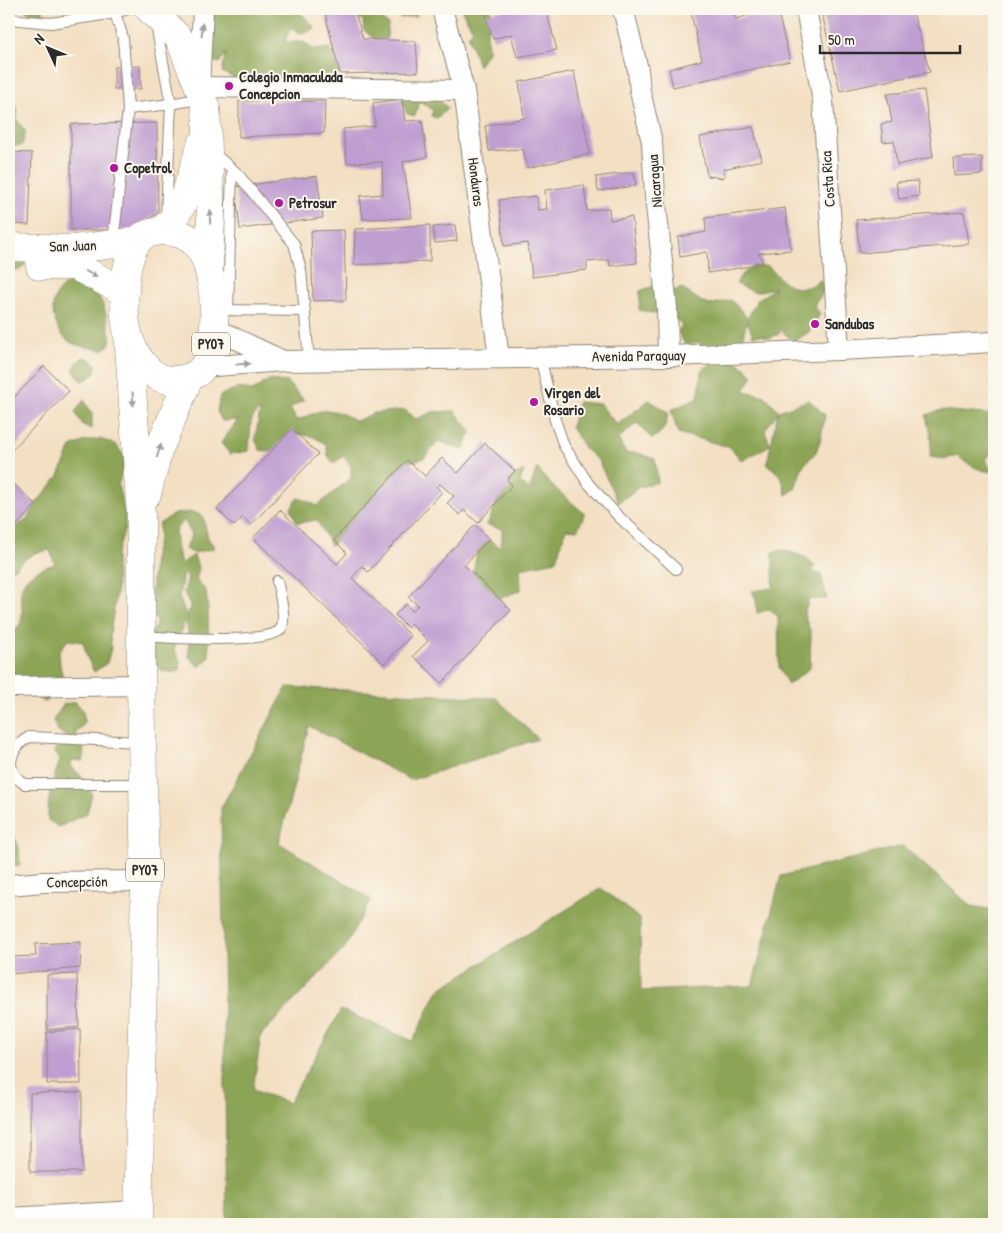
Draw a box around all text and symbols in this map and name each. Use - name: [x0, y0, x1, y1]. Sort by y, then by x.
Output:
- north arrow: [22, 22, 72, 72]
- one-way arrow: [199, 22, 207, 38]
- scale bar: [820, 22, 960, 54]
- text: N: [29, 29, 48, 48]
- text: 50 m: [828, 29, 855, 50]
- place label: Colegio Inmaculada Concepcion: [239, 66, 343, 105]
- marker: Colegio Inmaculada Concepcion: [223, 80, 235, 92]
- street label: Costa Rica: [815, 150, 840, 208]
- street label: Nicaragua: [642, 153, 667, 208]
- street label: Honduras: [463, 156, 490, 208]
- place label: Copetrol: [124, 157, 173, 179]
- marker: Copetrol: [108, 162, 120, 174]
- place label: Petrosur: [289, 192, 337, 213]
- marker: Petrosur: [273, 197, 285, 209]
- one-way arrow: [206, 208, 214, 224]
- street label: San Juan: [49, 234, 97, 257]
- one-way arrow: [83, 270, 98, 278]
- place label: Sandubas: [825, 313, 874, 334]
- marker: Sandubas: [809, 318, 821, 330]
- road number: PY07: [192, 332, 230, 356]
- street label: Avenida Paraguay: [592, 344, 686, 367]
- one-way arrow: [236, 360, 252, 368]
- place label: Virgen del Rosario: [544, 382, 601, 420]
- one-way arrow: [129, 392, 137, 408]
- marker: Virgen del Rosario: [528, 396, 540, 408]
- one-way arrow: [155, 443, 163, 458]
- road number: PY07: [126, 858, 164, 882]
- street label: Concepción: [46, 870, 108, 893]

